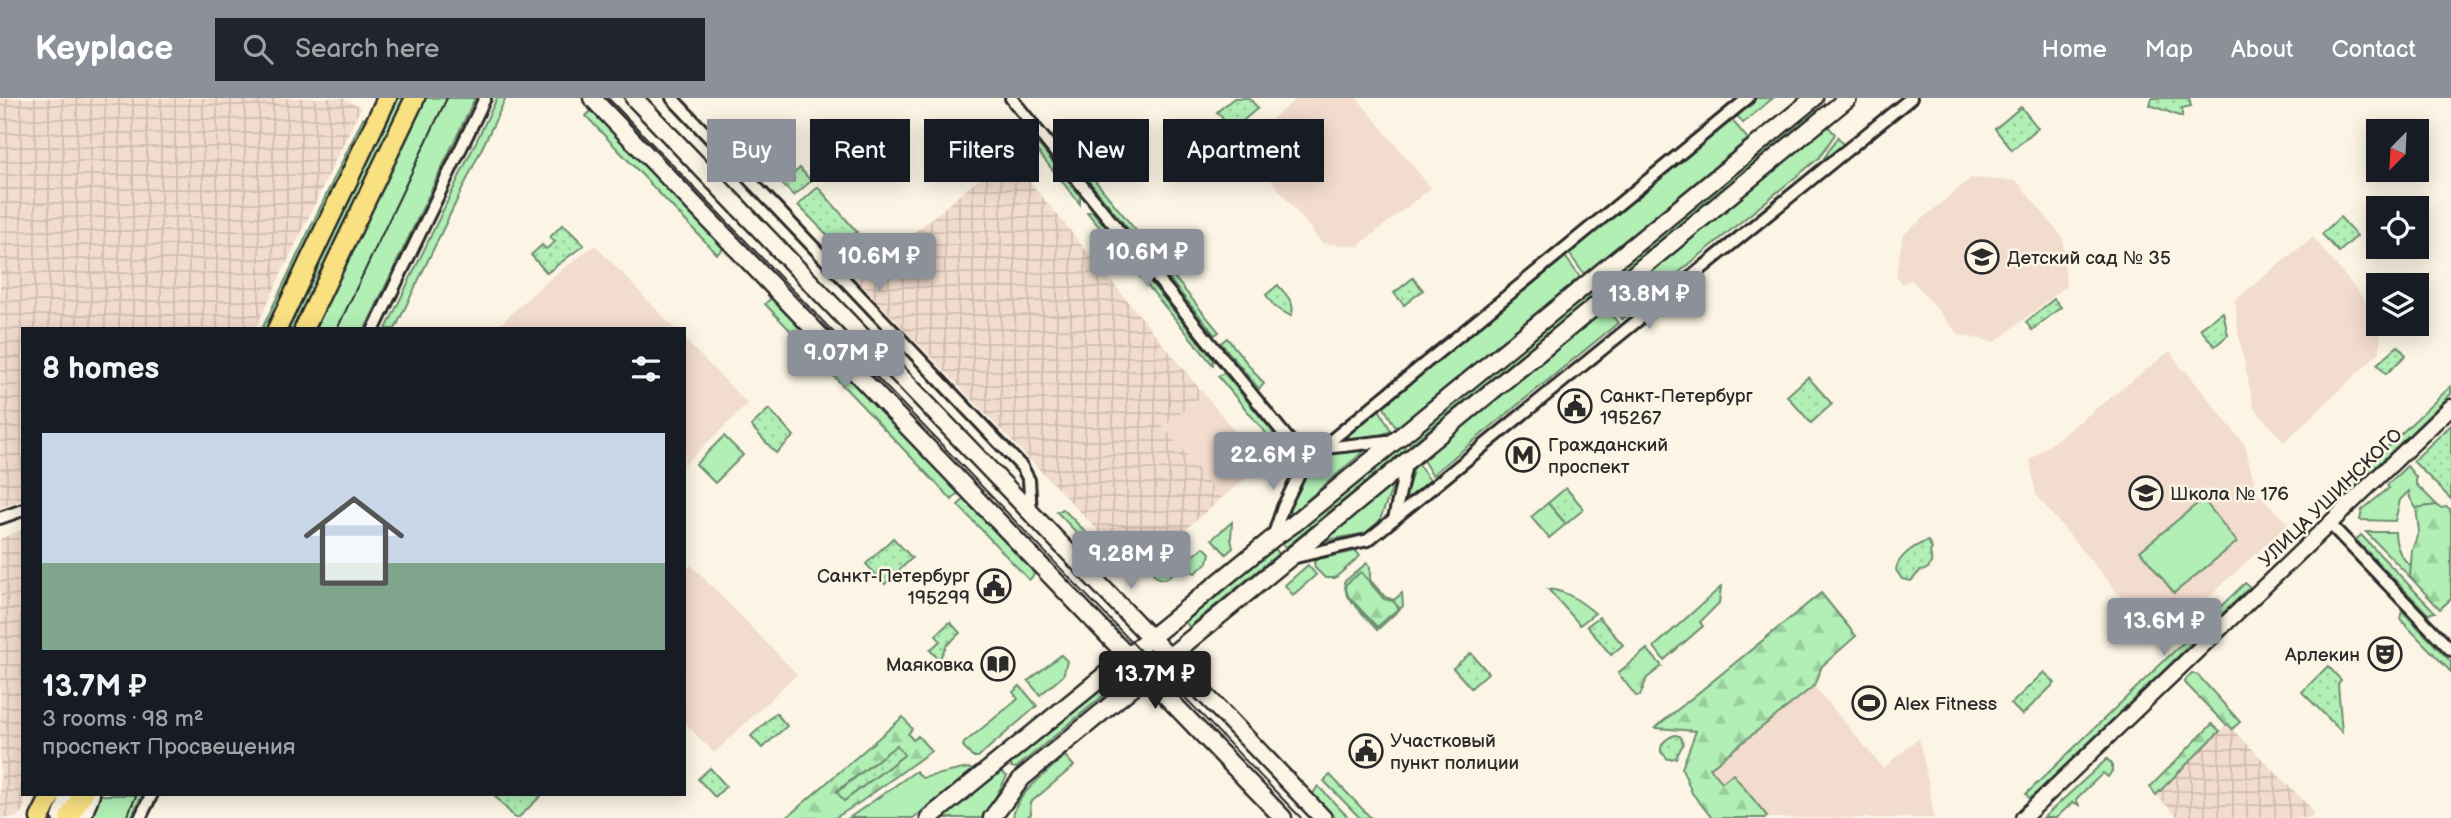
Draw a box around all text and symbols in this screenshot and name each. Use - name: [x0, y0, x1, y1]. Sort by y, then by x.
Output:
- search box: [215, 18, 705, 81]
- text: Keyplace: [35, 29, 173, 69]
- icon: search: [239, 30, 277, 68]
- text: Search here: [295, 34, 439, 65]
- text: Home: [2042, 35, 2107, 64]
- text: Map: [2145, 35, 2193, 64]
- text: About: [2231, 35, 2293, 64]
- text: Contact: [2331, 35, 2416, 64]
- chip: Buy: [707, 119, 796, 182]
- chip: Rent: [810, 119, 910, 182]
- chip: Filters: [924, 119, 1039, 182]
- chip: New: [1053, 119, 1149, 182]
- chip: Apartment: [1163, 119, 1324, 182]
- north arrow: [2366, 119, 2429, 182]
- map controls: [2366, 119, 2429, 336]
- button: locate: [2366, 196, 2429, 259]
- pin: 10.6M ₽: [1082, 230, 1212, 289]
- pin: 10.6M ₽: [814, 234, 944, 293]
- text: 10.6M ₽: [1106, 238, 1188, 266]
- school or university icon: Детский сад № 35: [1963, 238, 2001, 276]
- text: 10.6M ₽: [838, 242, 920, 270]
- place label: Детский сад № 35: [2007, 247, 2171, 270]
- pin: 13.8M ₽: [1584, 272, 1714, 331]
- button: layers: [2366, 273, 2429, 336]
- text: 13.8M ₽: [1608, 280, 1690, 308]
- pin: 9.07M ₽: [781, 330, 911, 390]
- text: 9.07M ₽: [804, 339, 889, 367]
- icon: filters: [627, 350, 665, 388]
- text: 8 homes: [42, 351, 159, 387]
- place label: Санкт-Петербург 195267: [1600, 385, 1754, 430]
- public building icon: Санкт-Петербург 195267: [1556, 387, 1594, 425]
- street label: УЛИЦА УШИНСКОГО: [2255, 424, 2408, 572]
- pin: 22.6M ₽: [1208, 432, 1338, 492]
- place label: Гражданский проспект: [1548, 434, 1668, 479]
- metro station icon: Гражданский проспект: [1504, 436, 1542, 474]
- text: 22.6M ₽: [1230, 441, 1316, 469]
- school or university icon: Школа № 176: [2127, 474, 2165, 512]
- icon: home: [291, 478, 417, 604]
- place label: Школа № 176: [2170, 483, 2289, 506]
- pin: 9.28M ₽: [1066, 532, 1196, 591]
- text: 9.28M ₽: [1088, 540, 1174, 568]
- place label: Санкт-Петербург 195299: [817, 565, 971, 610]
- public building icon: Санкт-Петербург 195299: [975, 567, 1013, 605]
- pin: 13.6M ₽: [2099, 598, 2229, 658]
- text: 13.6M ₽: [2123, 607, 2205, 635]
- theatre icon: Арлекин: [2366, 635, 2404, 673]
- place label: Арлекин: [2284, 644, 2360, 667]
- library icon: Маяковка: [979, 645, 1017, 683]
- pin: 13.7M ₽: [1090, 652, 1220, 711]
- place label: Маяковка: [886, 654, 974, 677]
- text: 13.7M ₽: [1115, 660, 1195, 688]
- text: 13.7M ₽: [42, 669, 147, 705]
- sports icon: Alex Fitness: [1850, 684, 1888, 722]
- place label: Alex Fitness: [1894, 693, 1997, 716]
- text: 3 rooms · 98 m²: [42, 705, 204, 733]
- place label: Участковый пункт полиции: [1390, 730, 1519, 775]
- public building icon: Участковый пункт полиции: [1347, 732, 1385, 770]
- text: проспект Просвещения: [42, 733, 296, 761]

